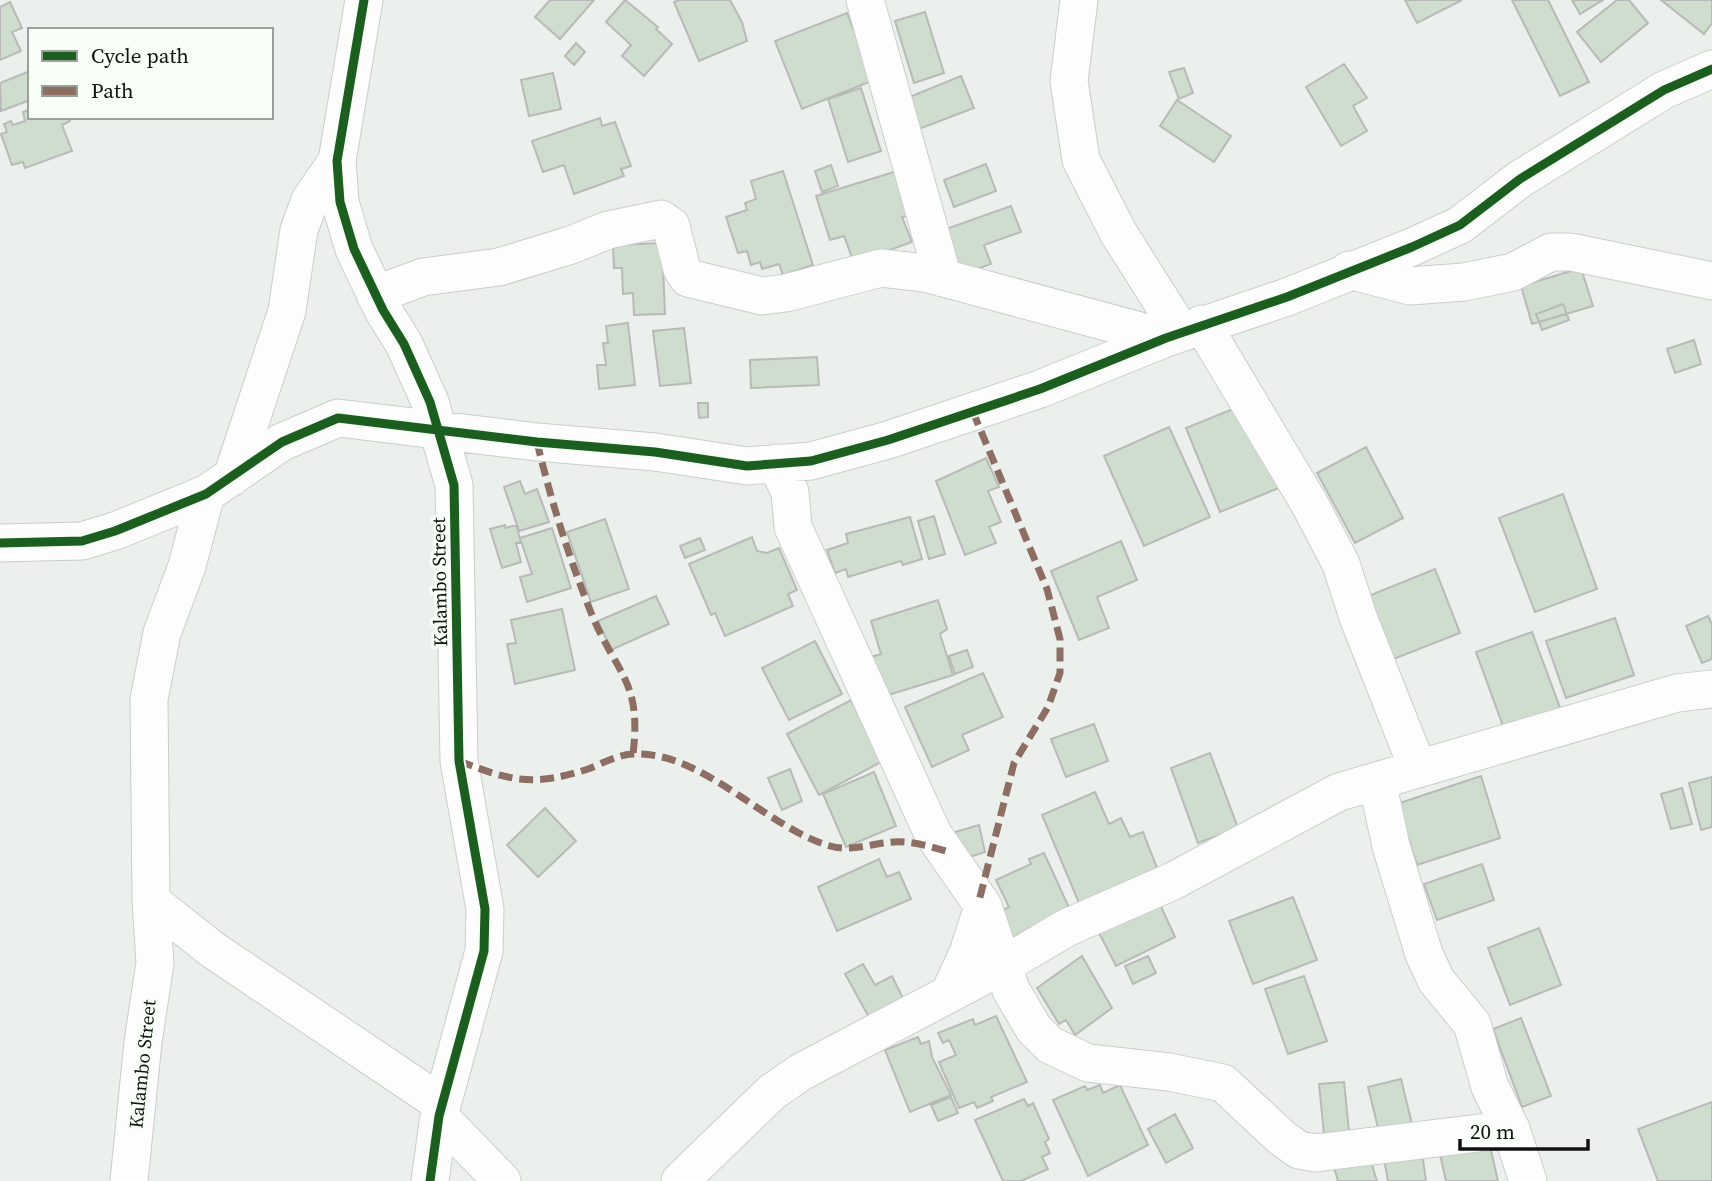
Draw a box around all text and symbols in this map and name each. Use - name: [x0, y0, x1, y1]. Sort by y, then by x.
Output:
- legend: [28, 28, 273, 119]
- text: Cycle path: [91, 41, 189, 70]
- text: Path: [91, 76, 134, 105]
- street label: Kalambo Street: [425, 516, 453, 647]
- street label: Kalambo Street: [122, 998, 162, 1130]
- scale bar: [1460, 1108, 1588, 1152]
- text: 20 m: [1470, 1117, 1515, 1146]

